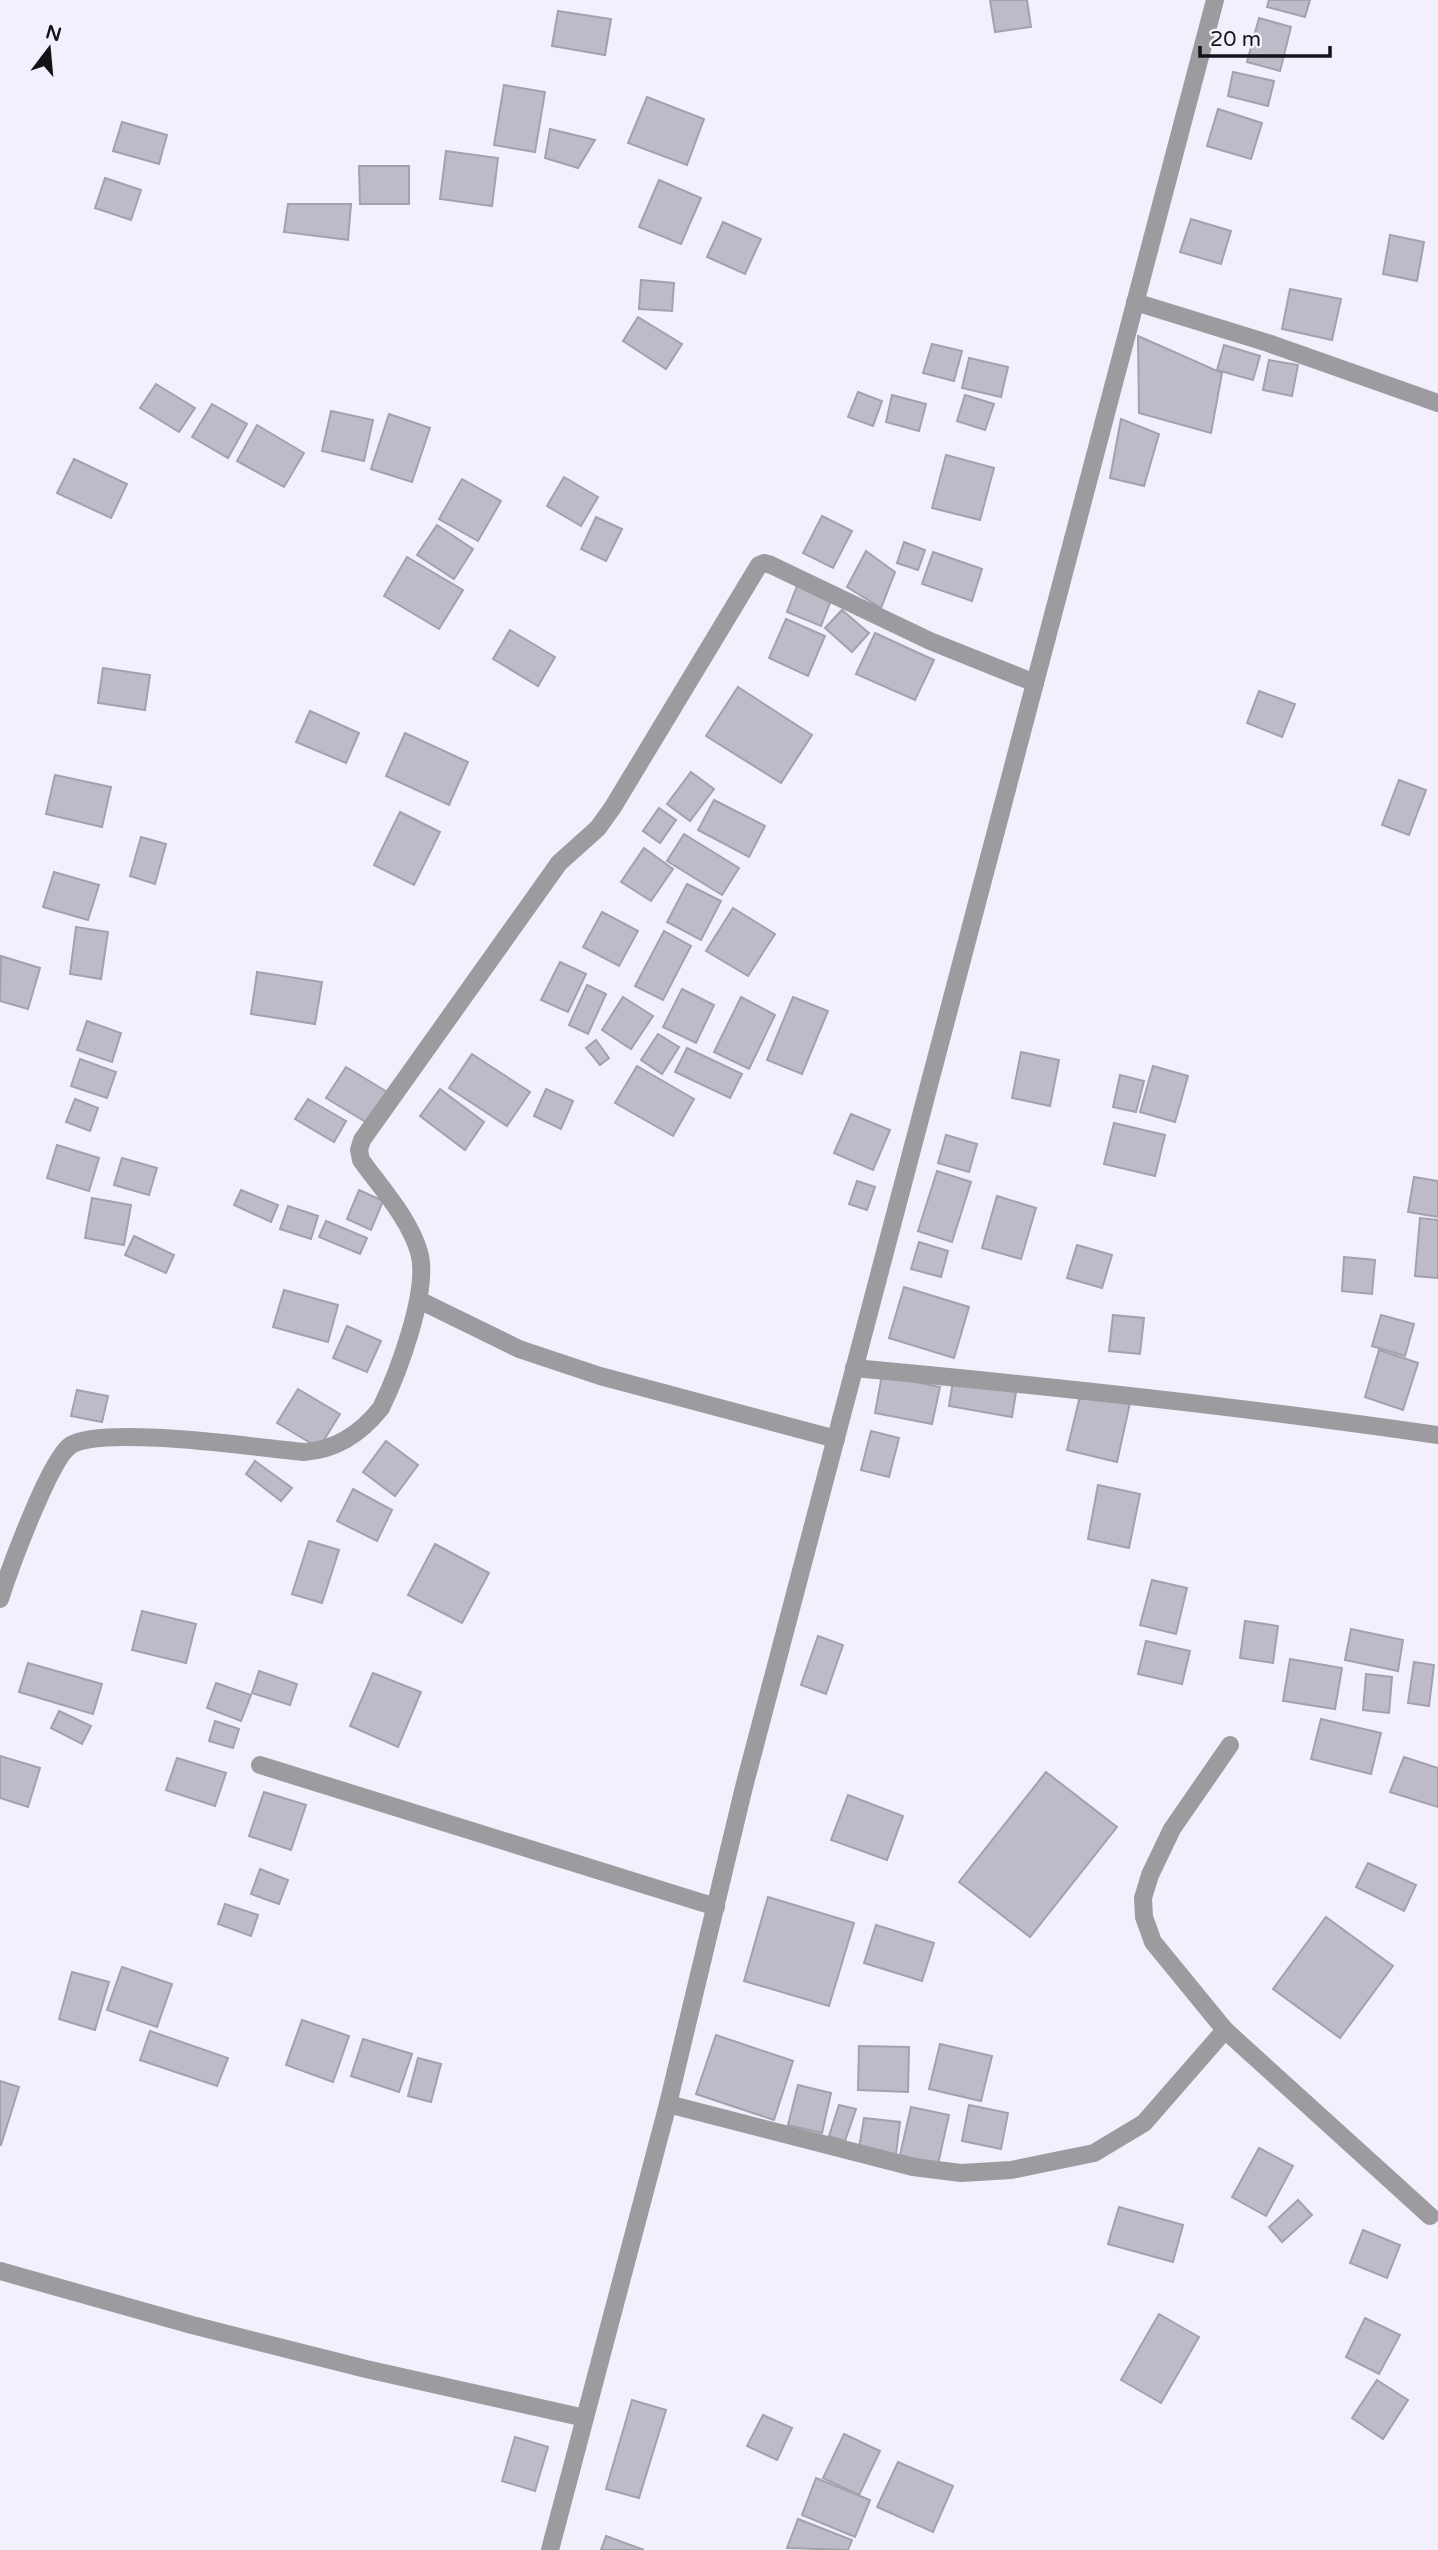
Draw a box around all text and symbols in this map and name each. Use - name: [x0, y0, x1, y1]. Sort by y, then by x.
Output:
- north arrow: [14, 14, 84, 84]
- scale bar: [1200, 14, 1330, 58]
- text: N: [43, 21, 64, 46]
- text: 20 m: [1210, 27, 1261, 52]

